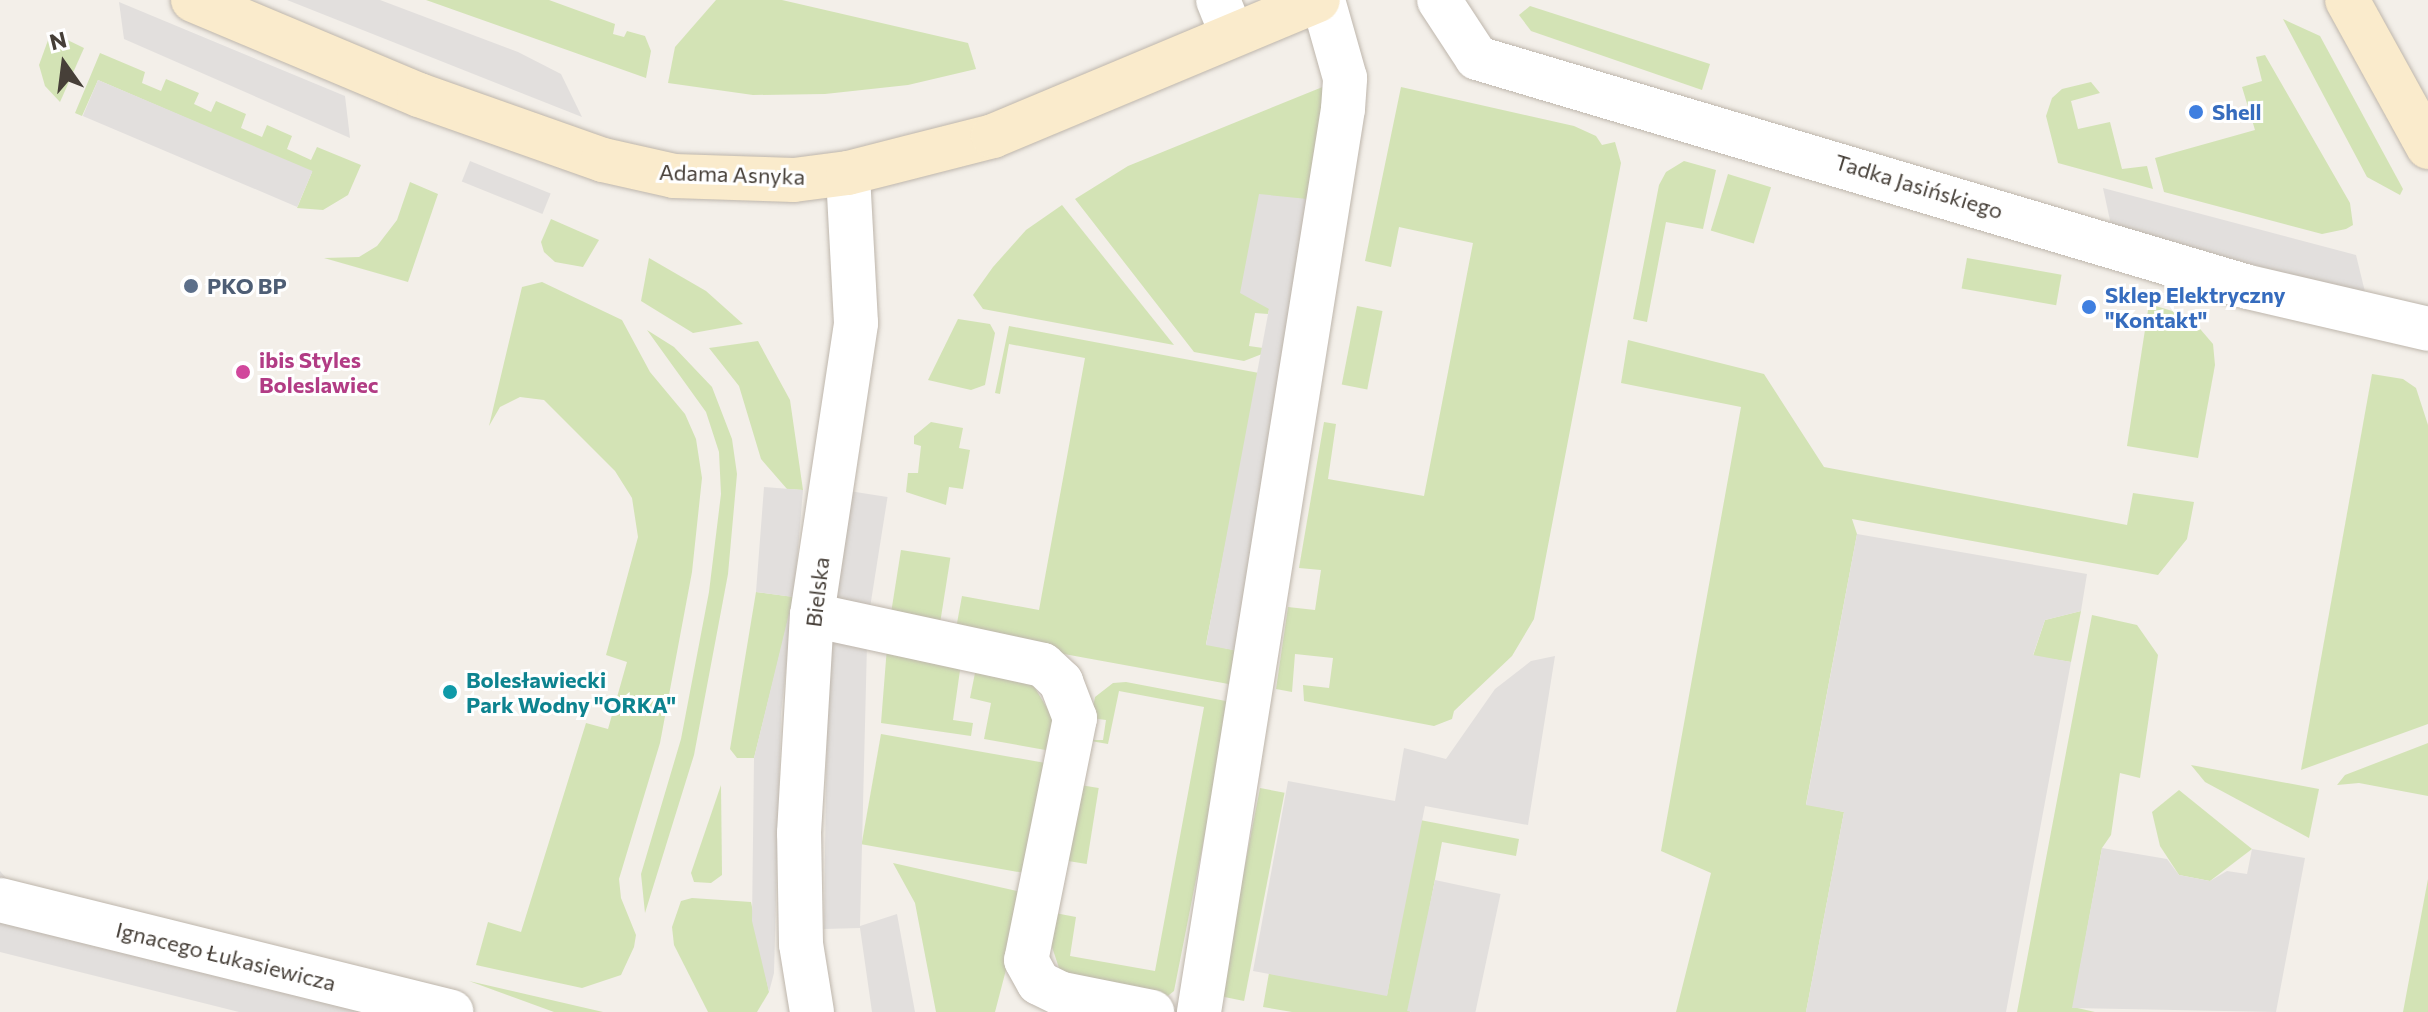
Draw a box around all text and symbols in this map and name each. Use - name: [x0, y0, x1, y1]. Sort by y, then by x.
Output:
- north arrow: [24, 24, 104, 104]
- text: N: [47, 25, 69, 55]
- place label: Shell: [2212, 99, 2262, 125]
- marker: Shell: [2187, 103, 2205, 121]
- street label: Tadka Jasińskiego: [1832, 148, 2006, 224]
- street label: Adama Asnyka: [659, 158, 805, 190]
- place label: PKO BP: [207, 273, 287, 299]
- marker: PKO BP: [182, 277, 200, 295]
- place label: Sklep Elektryczny "Kontakt": [2105, 281, 2285, 332]
- marker: Sklep Elektryczny "Kontakt": [2080, 298, 2098, 316]
- place label: ibis Styles Boleslawiec: [259, 346, 378, 398]
- marker: ibis Styles Boleslawiec: [234, 363, 252, 381]
- street label: Bielska: [800, 555, 834, 629]
- place label: Bolesławiecki Park Wodny "ORKA": [466, 666, 676, 718]
- marker: Bolesławiecki Park Wodny "ORKA": [441, 683, 459, 701]
- street label: Ignacego Łukasiewicza: [113, 916, 339, 996]

